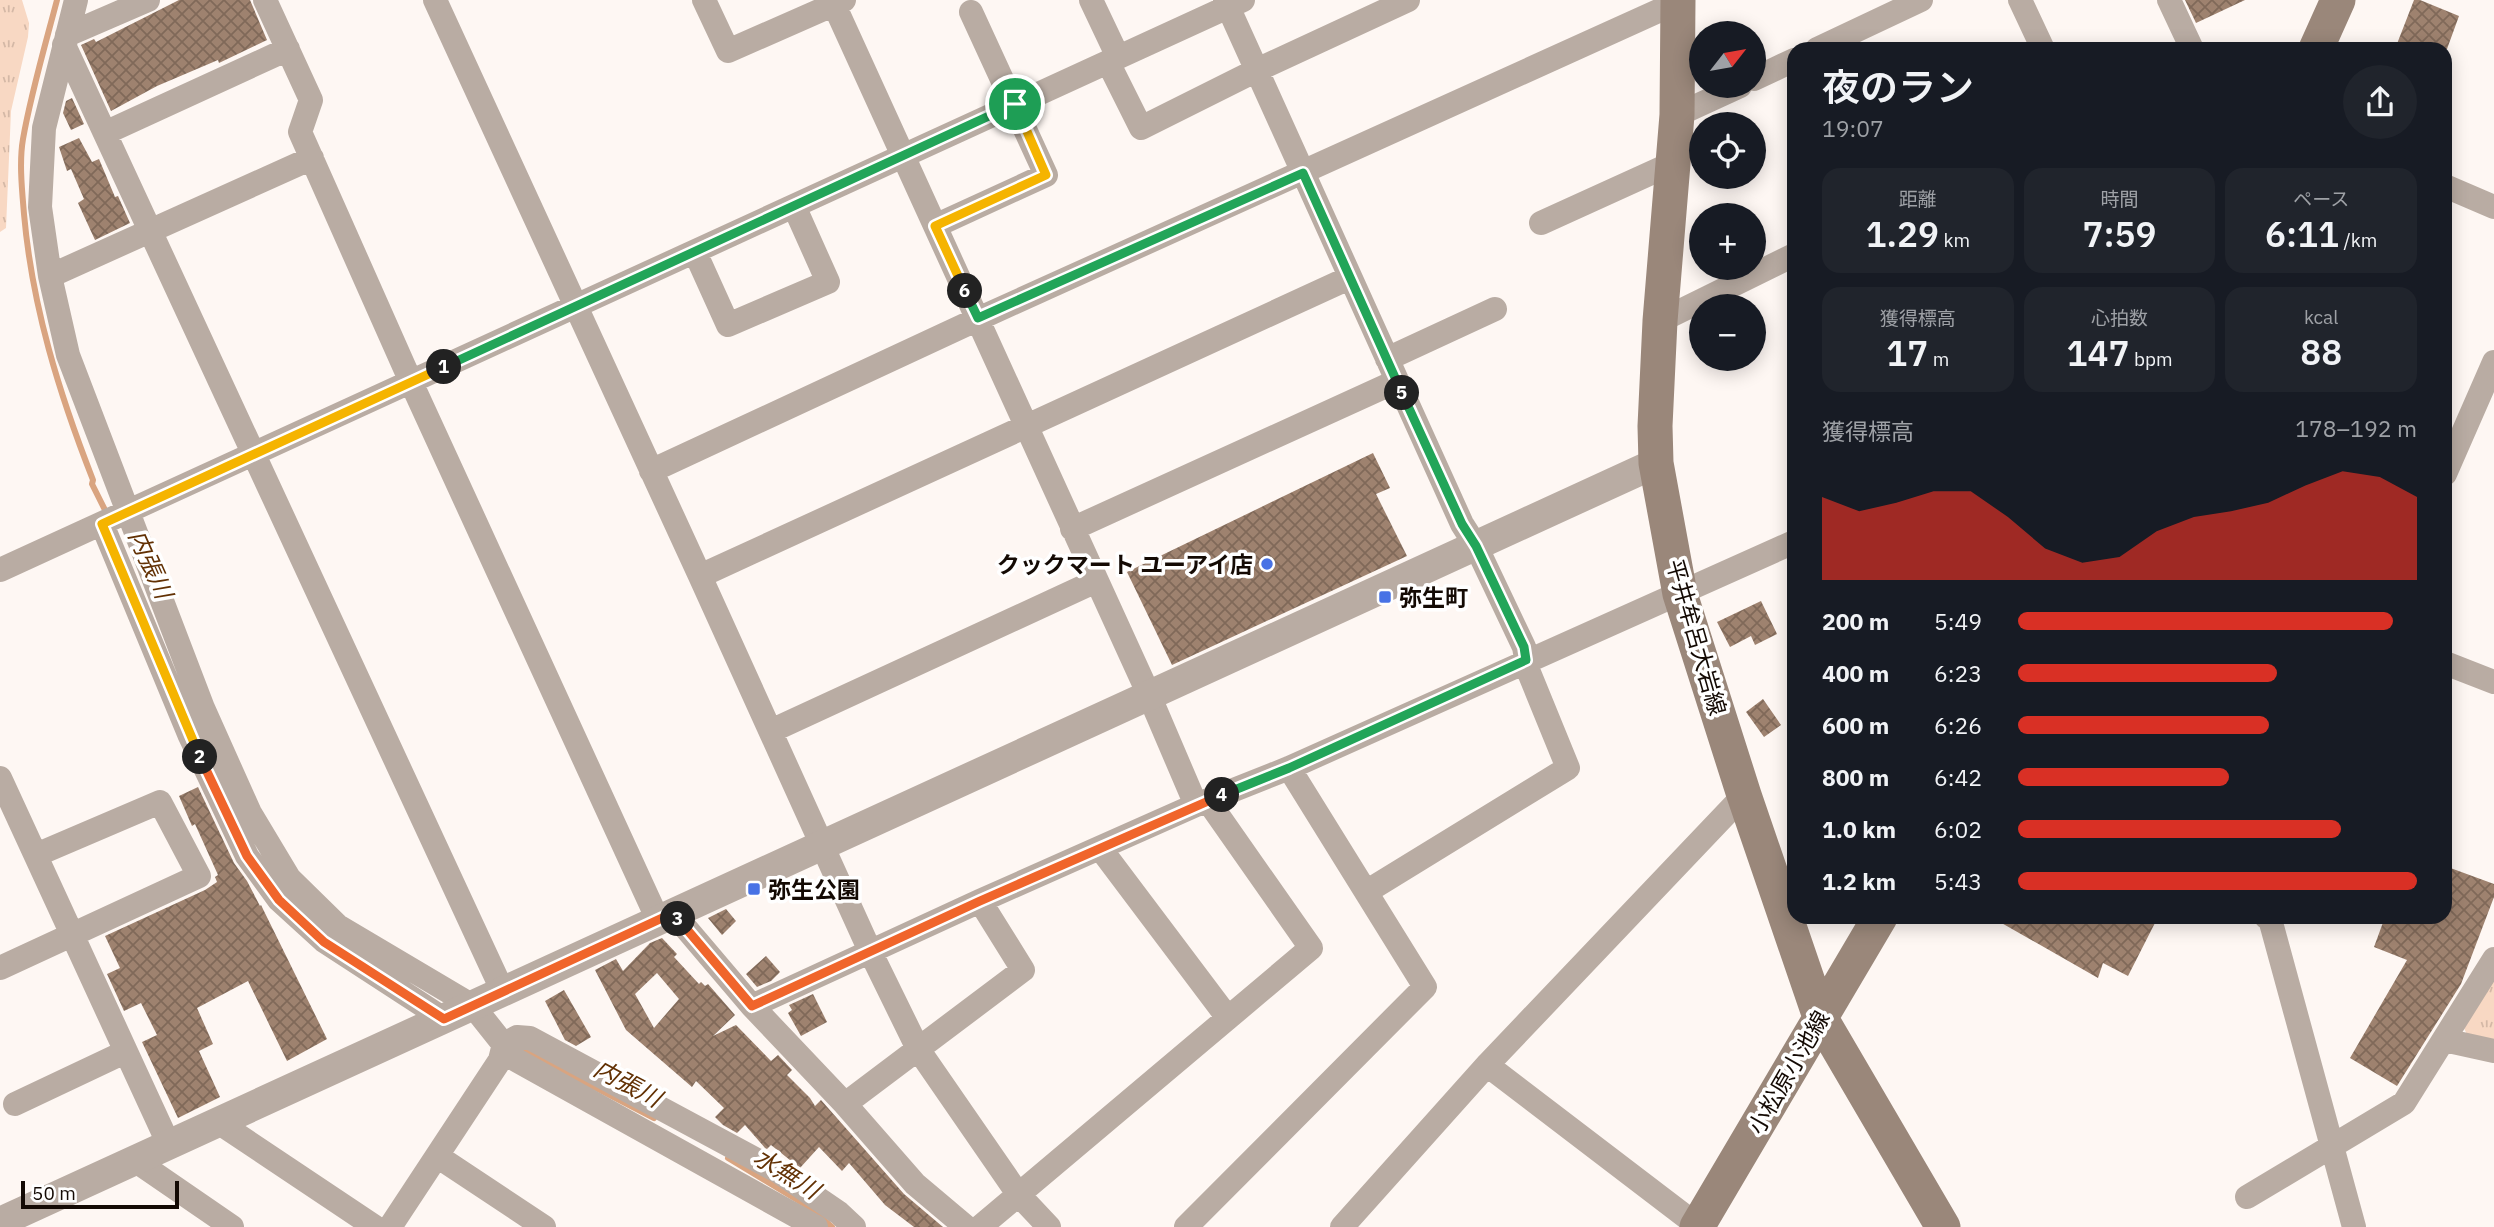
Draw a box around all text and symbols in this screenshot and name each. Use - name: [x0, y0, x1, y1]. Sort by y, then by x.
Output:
- north arrow: [1689, 21, 1766, 98]
- map controls: [1689, 21, 1766, 371]
- text: 夜のラン: [1822, 62, 1974, 111]
- button: share: [2343, 65, 2417, 139]
- pin: [985, 74, 1045, 134]
- icon: arrive: [996, 85, 1034, 123]
- button: locate: [1689, 112, 1766, 189]
- text: 19:07: [1822, 113, 1884, 143]
- text: 距離: [1899, 187, 1937, 211]
- text: 時間: [2100, 187, 2139, 211]
- text: ペース: [2293, 187, 2349, 211]
- button: +: [1689, 203, 1766, 280]
- text: 1.29: [1866, 211, 1939, 257]
- text: 7:59: [2082, 211, 2157, 257]
- text: 6:11: [2265, 211, 2339, 257]
- text: km: [1939, 228, 1970, 252]
- text: /km: [2339, 228, 2377, 252]
- pin: 6: [948, 274, 982, 308]
- text: 6: [959, 278, 970, 302]
- button: −: [1689, 294, 1766, 371]
- text: kcal: [2304, 305, 2338, 329]
- text: 獲得標高: [1880, 306, 1956, 330]
- text: 心拍数: [2091, 306, 2148, 330]
- text: 88: [2300, 329, 2342, 375]
- text: 17: [1886, 330, 1928, 376]
- text: 147: [2066, 330, 2129, 376]
- text: m: [1928, 347, 1949, 371]
- text: bpm: [2129, 347, 2173, 371]
- pin: 1: [426, 350, 462, 384]
- text: 1: [438, 354, 449, 378]
- pin: 5: [1384, 376, 1420, 410]
- text: 5: [1396, 380, 1407, 404]
- text: 178–192 m: [2295, 413, 2417, 443]
- text: 獲得標高: [1822, 416, 1914, 446]
- water label: 内張川: [122, 525, 181, 606]
- place label: クックマート ユーアイ店: [997, 549, 1253, 579]
- street label: 平井牟呂大岩線: [1660, 555, 1734, 719]
- marker: クックマート ユーアイ店: [1259, 556, 1275, 572]
- place label: 弥生町: [1399, 582, 1468, 612]
- marker: 弥生町: [1377, 589, 1393, 605]
- text: 200 m: [1822, 606, 1889, 636]
- text: 5:49: [1934, 606, 1982, 636]
- text: 400 m: [1822, 658, 1889, 688]
- text: 6:23: [1934, 658, 1982, 688]
- text: 600 m: [1822, 710, 1889, 740]
- text: 6:26: [1934, 710, 1982, 740]
- pin: 2: [182, 740, 218, 774]
- text: 2: [194, 744, 205, 768]
- text: 800 m: [1822, 762, 1889, 792]
- text: 6:42: [1934, 762, 1982, 792]
- pin: 4: [1204, 778, 1240, 812]
- text: 4: [1216, 782, 1227, 806]
- text: 1.0 km: [1822, 814, 1896, 844]
- text: 6:02: [1934, 814, 1982, 844]
- text: 1.2 km: [1822, 866, 1896, 896]
- text: 5:43: [1934, 866, 1982, 896]
- place label: 弥生公園: [768, 874, 860, 904]
- marker: 弥生公園: [746, 881, 762, 897]
- pin: 3: [660, 902, 696, 936]
- text: 3: [672, 906, 683, 930]
- street label: 小松原小池線: [1741, 1005, 1835, 1139]
- water label: 内張川: [589, 1052, 670, 1115]
- water label: 水無川: [748, 1140, 829, 1207]
- scale bar: [21, 1178, 178, 1210]
- text: 50 m: [32, 1181, 76, 1205]

